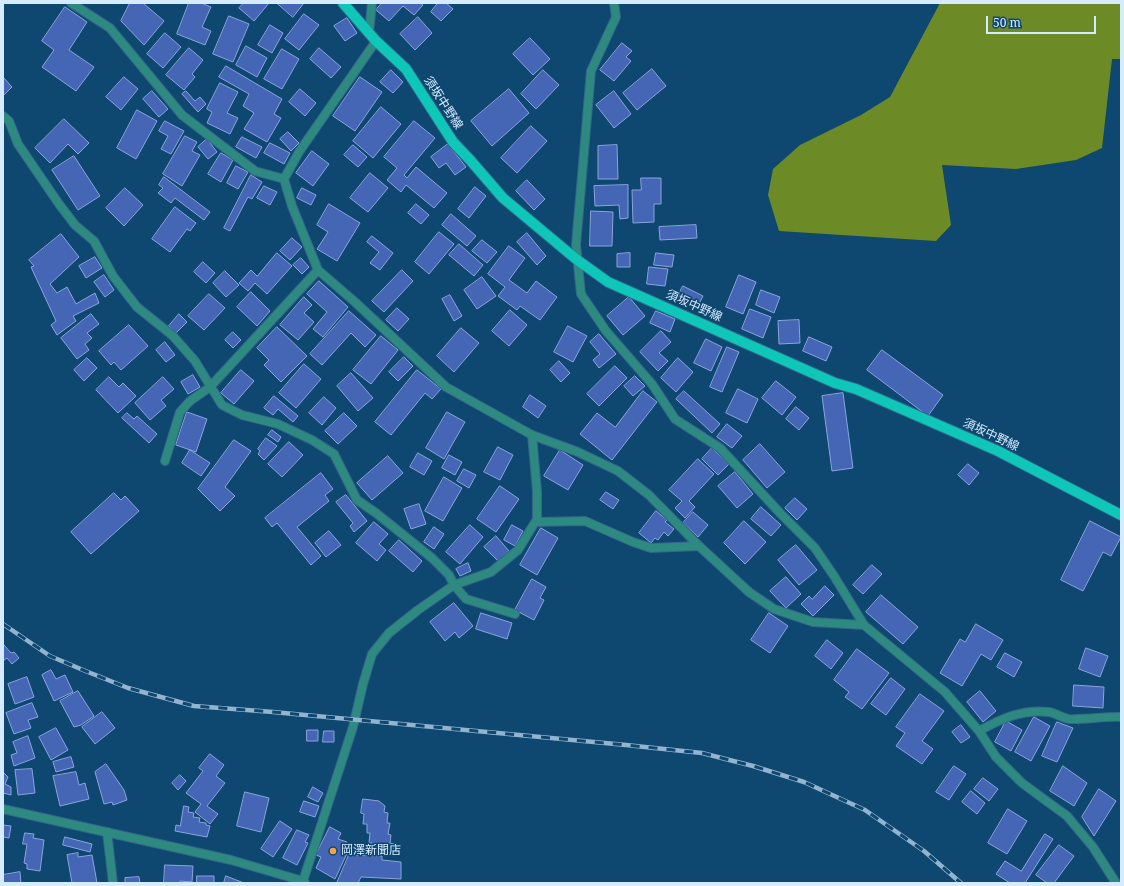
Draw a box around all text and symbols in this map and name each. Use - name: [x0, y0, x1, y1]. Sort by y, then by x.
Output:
- scale bar: [988, 8, 1098, 34]
- text: 50 m: [993, 14, 1021, 31]
- street label: 須坂中野線: [421, 74, 465, 132]
- street label: 須坂中野線: [664, 287, 724, 325]
- street label: 須坂中野線: [961, 416, 1021, 454]
- place label: 岡澤新聞店: [341, 844, 401, 858]
- marker: 岡澤新聞店: [328, 846, 338, 856]

